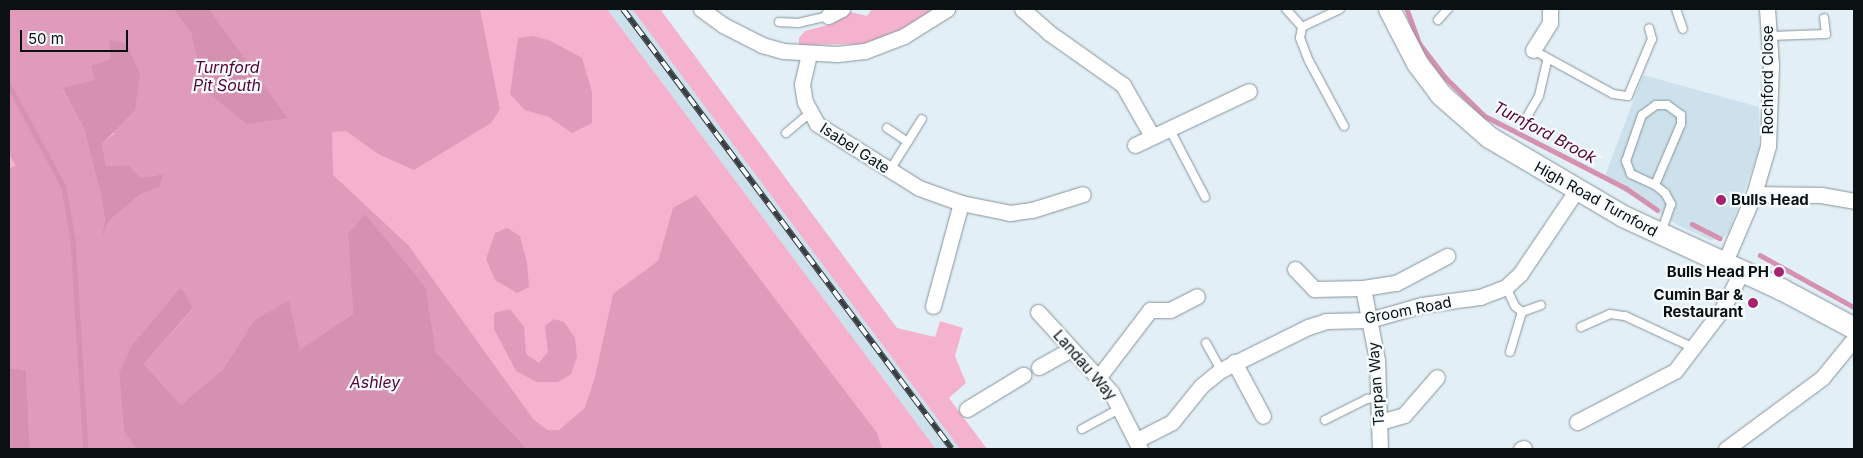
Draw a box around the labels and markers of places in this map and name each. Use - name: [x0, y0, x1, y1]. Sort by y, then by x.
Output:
- place label: Bulls Head: [1731, 191, 1809, 209]
- marker: Bulls Head: [1715, 194, 1727, 206]
- place label: Bulls Head PH: [1667, 263, 1769, 281]
- marker: Bulls Head PH: [1773, 266, 1785, 278]
- place label: Cumin Bar & Restaurant: [1654, 285, 1743, 320]
- marker: Cumin Bar & Restaurant: [1747, 297, 1759, 309]

